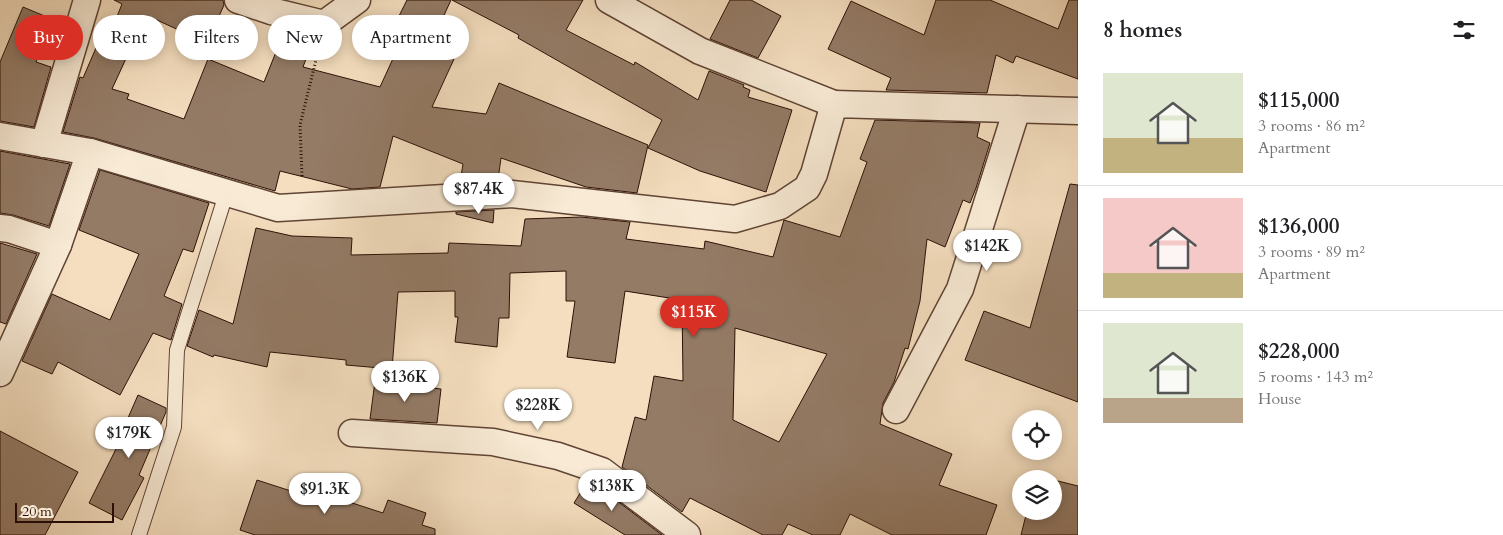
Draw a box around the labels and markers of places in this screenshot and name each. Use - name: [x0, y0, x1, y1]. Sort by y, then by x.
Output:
- pin: $87.4K: [438, 172, 520, 215]
- pin: $142K: [952, 230, 1022, 272]
- pin: $115K: [659, 296, 729, 338]
- pin: $136K: [370, 360, 440, 403]
- pin: $228K: [503, 388, 573, 431]
- pin: $179K: [94, 416, 164, 459]
- pin: $138K: [577, 470, 647, 512]
- pin: $91.3K: [284, 472, 366, 515]

